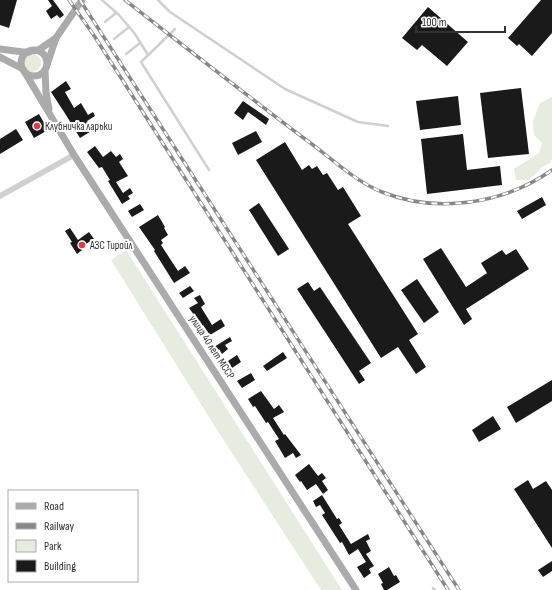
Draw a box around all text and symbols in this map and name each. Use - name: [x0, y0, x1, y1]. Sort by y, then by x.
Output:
- scale bar: [416, 8, 505, 34]
- text: 100 m: [422, 15, 447, 30]
- place label: Клубничка ларьки: [45, 120, 113, 133]
- marker: Клубничка ларьки: [32, 121, 42, 131]
- place label: АЗС Тиройл: [89, 239, 133, 252]
- marker: АЗС Тиройл: [77, 240, 87, 250]
- street label: улица 40 лет МССР: [187, 313, 238, 382]
- legend: [8, 490, 138, 582]
- text: Road: [44, 499, 64, 514]
- text: Railway: [44, 519, 75, 534]
- text: Park: [44, 539, 62, 554]
- text: Building: [44, 559, 76, 574]

